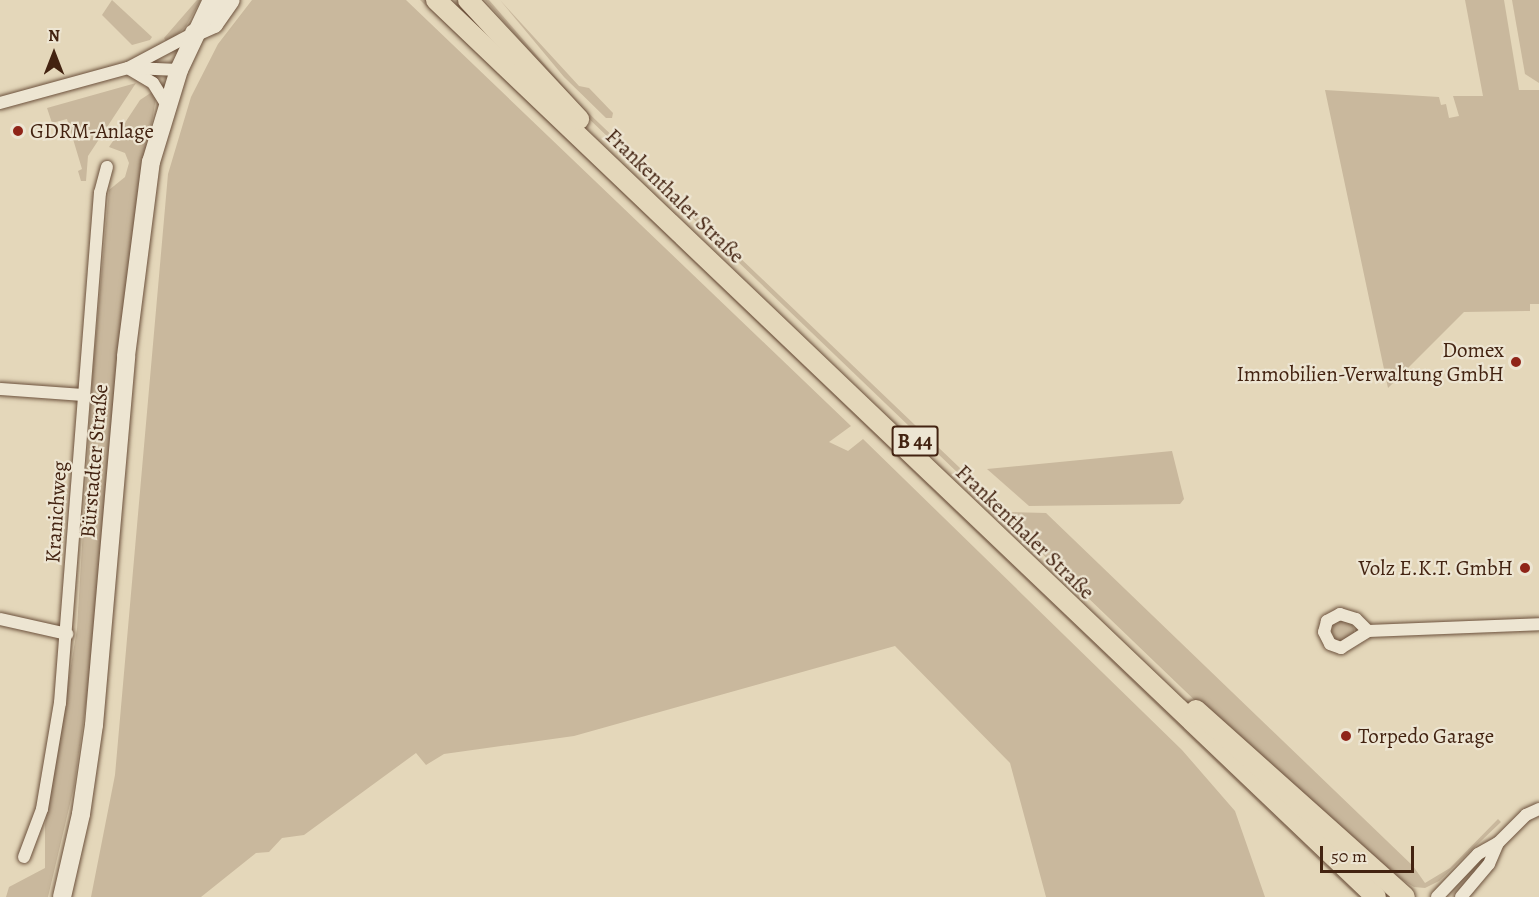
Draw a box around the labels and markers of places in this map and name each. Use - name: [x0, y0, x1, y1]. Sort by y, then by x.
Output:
- place label: GDRM-Anlage: [30, 118, 154, 144]
- marker: GDRM-Anlage: [11, 124, 25, 138]
- place label: Domex Immobilien-Verwaltung GmbH: [1236, 337, 1504, 387]
- marker: Domex Immobilien-Verwaltung GmbH: [1509, 355, 1523, 369]
- place label: Volz E.K.T. GmbH: [1358, 555, 1513, 581]
- marker: Volz E.K.T. GmbH: [1518, 561, 1532, 575]
- place label: Torpedo Garage: [1358, 723, 1494, 749]
- marker: Torpedo Garage: [1339, 729, 1353, 743]

